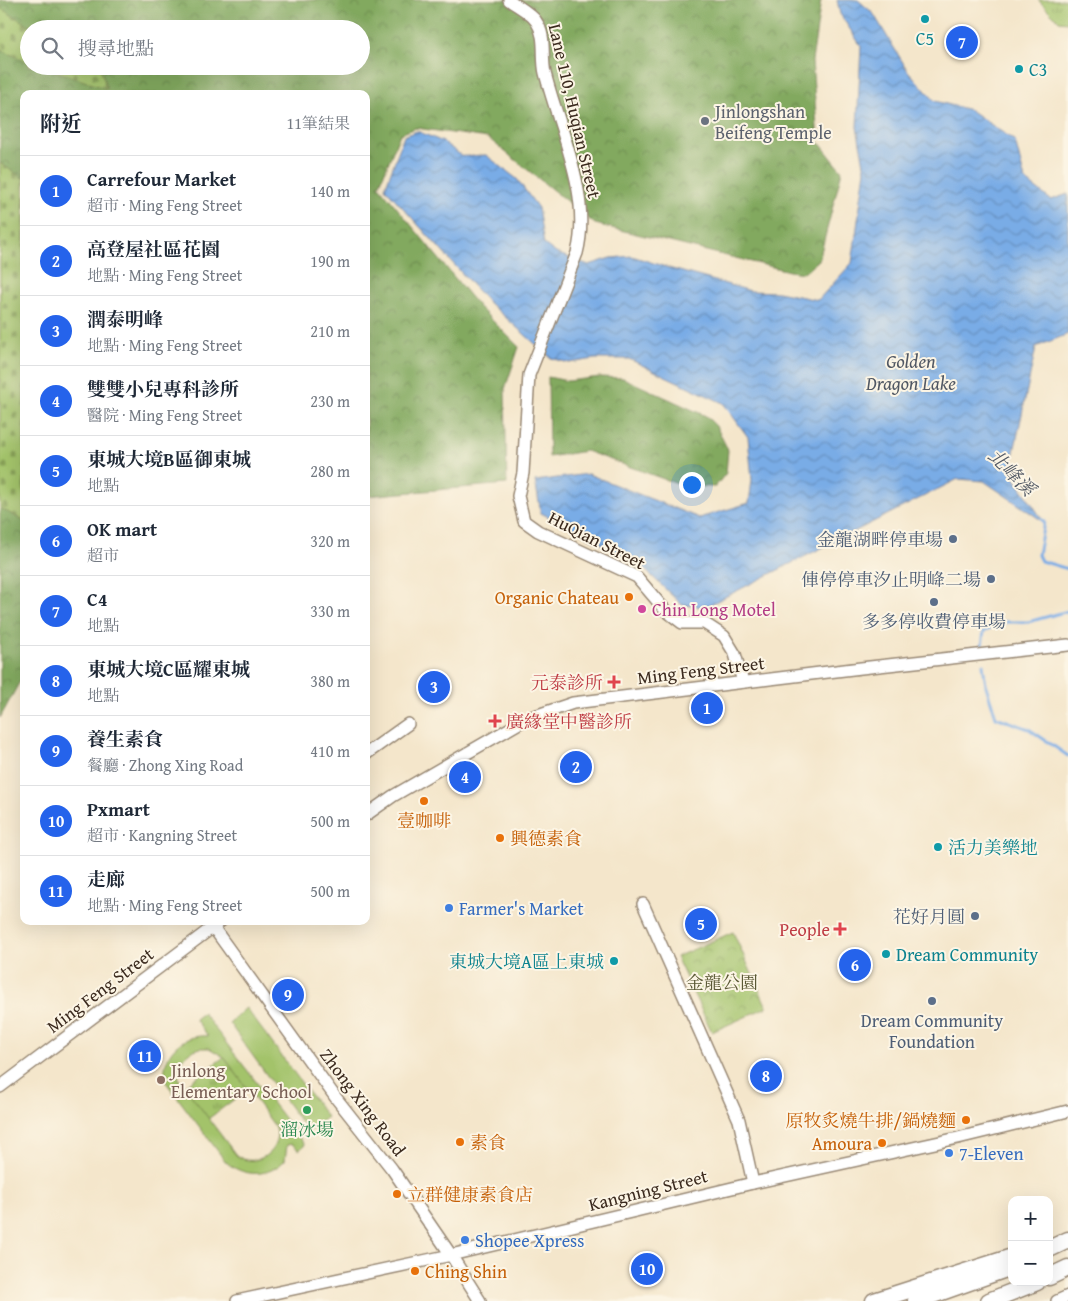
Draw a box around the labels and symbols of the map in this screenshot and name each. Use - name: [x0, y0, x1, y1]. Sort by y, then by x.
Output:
- marker: C5: [919, 13, 931, 25]
- street label: Lane 110, Huqian Street: [542, 21, 608, 202]
- pin: 7: [946, 23, 978, 61]
- place label: C5: [916, 25, 934, 52]
- place label: C3: [1029, 56, 1047, 83]
- marker: C3: [1013, 63, 1025, 75]
- place label: Jinlongshan Beifeng Temple: [713, 98, 832, 146]
- marker: Jinlongshan Beifeng Temple: [699, 115, 711, 127]
- water label: Golden Dragon Lake: [865, 347, 956, 397]
- water label: 北峰溪: [982, 442, 1043, 503]
- your location: [679, 472, 705, 498]
- street label: HuQian Street: [544, 504, 651, 576]
- place label: 金龍湖畔停車場: [817, 526, 943, 553]
- marker: 金龍湖畔停車場: [947, 533, 959, 545]
- place label: 俥停停車汐止明𡶶二場: [801, 566, 981, 593]
- marker: 俥停停車汐止明𡶶二場: [985, 573, 997, 585]
- place label: Organic Chateau: [495, 584, 619, 611]
- marker: Organic Chateau: [623, 591, 635, 603]
- place label: Chin Long Motel: [652, 596, 776, 623]
- marker: 多多停收費停車場: [928, 596, 940, 608]
- marker: Chin Long Motel: [636, 603, 648, 615]
- place label: 多多停收費停車場: [862, 608, 1006, 635]
- street label: Ming Feng Street: [636, 649, 767, 691]
- pin: 3: [418, 668, 450, 706]
- place label: 元泰診所: [531, 669, 603, 696]
- marker: 元泰診所: [607, 675, 621, 689]
- pin: 1: [691, 689, 723, 727]
- place label: 廣緣堂中醫診所: [506, 708, 632, 735]
- marker: 廣緣堂中醫診所: [488, 714, 502, 728]
- pin: 2: [560, 748, 592, 786]
- pin: 4: [449, 758, 481, 796]
- marker: 壹咖啡: [418, 795, 430, 807]
- place label: 壹咖啡: [397, 807, 451, 834]
- place label: 興德素食: [510, 825, 582, 852]
- marker: 興德素食: [494, 832, 506, 844]
- place label: 活力美樂地: [948, 834, 1038, 861]
- marker: 活力美樂地: [932, 841, 944, 853]
- place label: Farmer's Market: [459, 895, 584, 922]
- marker: Farmer's Market: [443, 902, 455, 914]
- place label: 花好月圓: [893, 903, 965, 930]
- pin: 5: [685, 905, 717, 943]
- marker: 花好月圓: [969, 910, 981, 922]
- place label: People: [779, 916, 830, 943]
- marker: People: [834, 923, 846, 935]
- street label: Ming Feng Street: [41, 940, 160, 1039]
- place label: Dream Community: [896, 941, 1038, 968]
- pin: 6: [839, 946, 871, 984]
- place label: 東城大境A區上東城: [449, 948, 604, 975]
- marker: Dream Community: [880, 948, 892, 960]
- marker: 東城大境A區上東城: [608, 955, 620, 967]
- park label: 金龍公園: [686, 969, 758, 996]
- pin: 9: [272, 976, 304, 1014]
- marker: Dream Community Foundation: [926, 995, 938, 1007]
- place label: Dream Community Foundation: [861, 1007, 1003, 1055]
- pin: 11: [129, 1037, 161, 1075]
- street label: Zhong Xing Road: [313, 1042, 413, 1162]
- place label: Jinlong Elementary School: [169, 1057, 312, 1105]
- pin: 8: [750, 1057, 782, 1095]
- marker: Jinlong Elementary School: [155, 1074, 167, 1086]
- marker: 溜冰場: [301, 1104, 313, 1116]
- place label: 原牧炙燒牛排/鍋燒麵: [786, 1107, 956, 1134]
- marker: 原牧炙燒牛排/鍋燒麵: [960, 1114, 972, 1126]
- place label: 溜冰場: [280, 1116, 334, 1143]
- place label: 素食: [470, 1129, 506, 1156]
- place label: Amoura: [812, 1130, 872, 1157]
- marker: 素食: [454, 1136, 466, 1148]
- marker: Amoura: [876, 1137, 888, 1149]
- place label: 7-Eleven: [959, 1140, 1024, 1167]
- marker: 7-Eleven: [943, 1147, 955, 1159]
- street label: Kangning Street: [586, 1162, 711, 1218]
- place label: 立群健康素食店: [407, 1181, 533, 1208]
- marker: 立群健康素食店: [391, 1188, 403, 1200]
- place label: Shopee Xpress: [475, 1227, 584, 1254]
- marker: Shopee Xpress: [459, 1234, 471, 1246]
- pin: 10: [631, 1250, 663, 1288]
- place label: Ching Shin: [425, 1258, 507, 1285]
- marker: Ching Shin: [409, 1265, 421, 1277]

